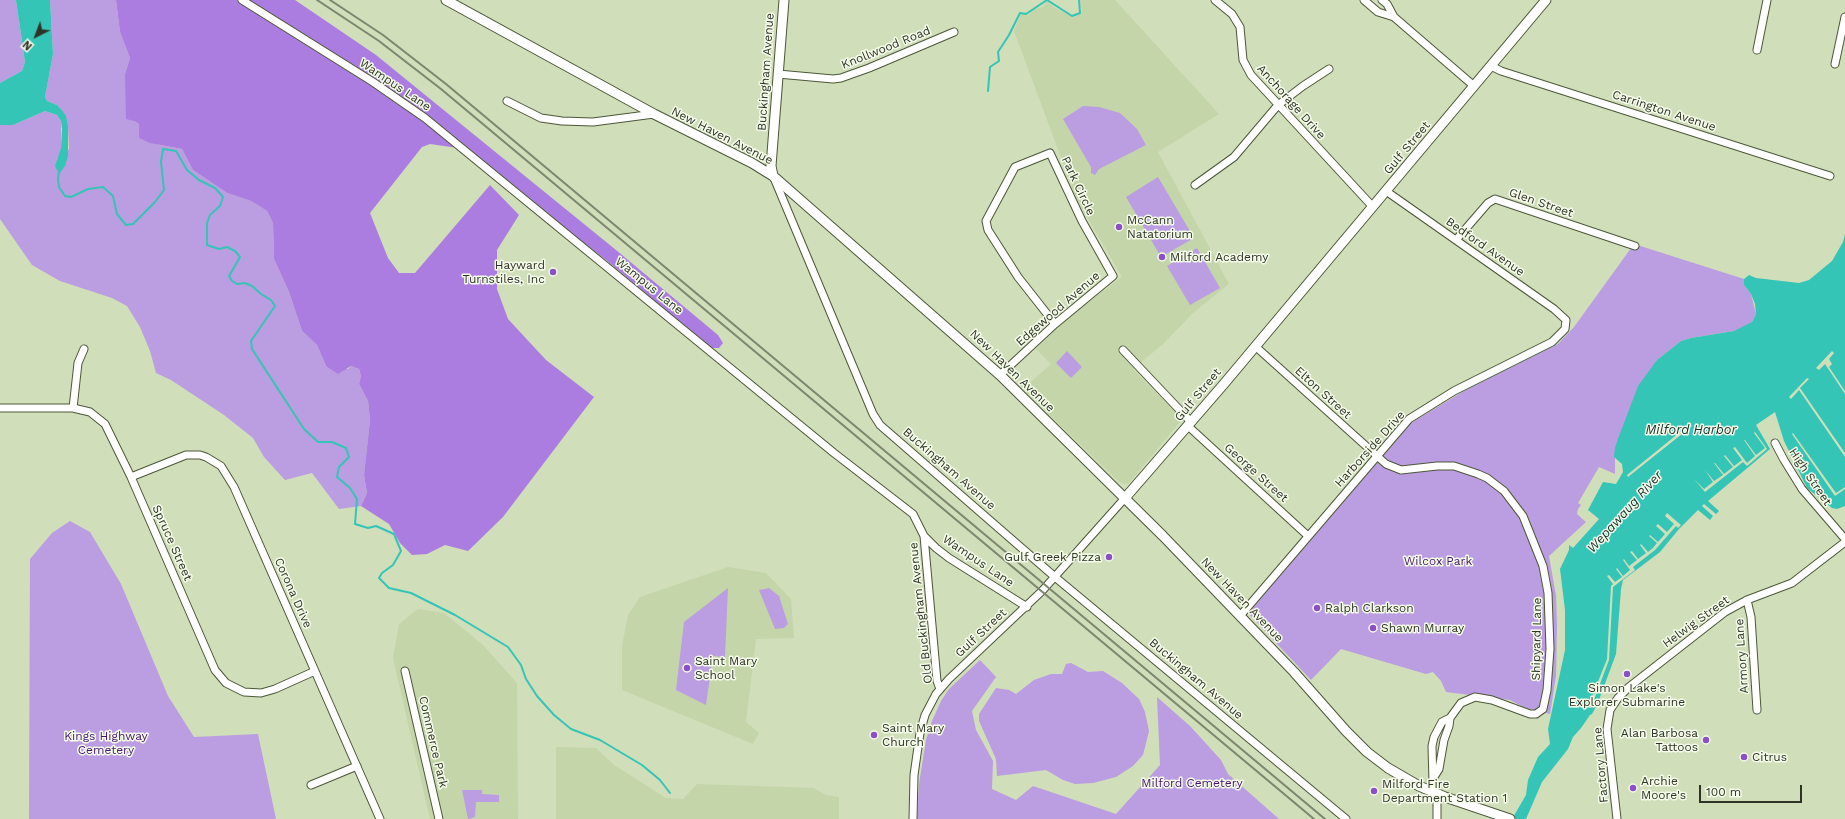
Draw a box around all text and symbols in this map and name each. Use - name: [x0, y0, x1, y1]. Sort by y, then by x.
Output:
- street label: Buckingham Avenue: [755, 13, 777, 131]
- north arrow: [16, 16, 56, 56]
- street label: Knollwood Road: [839, 24, 933, 72]
- text: N: [20, 38, 35, 53]
- street label: Wampus Lane: [357, 56, 433, 114]
- street label: Anchorage Drive: [1254, 62, 1328, 142]
- street label: Carrington Avenue: [1610, 87, 1718, 135]
- street label: New Haven Avenue: [669, 104, 775, 168]
- street label: Gulf Street: [1381, 119, 1433, 177]
- street label: Park Circle: [1058, 154, 1098, 218]
- street label: Glen Street: [1507, 185, 1575, 221]
- place label: McCann Natatorium: [1127, 213, 1193, 241]
- street label: Bedford Avenue: [1443, 214, 1527, 280]
- marker: McCann Natatorium: [1114, 222, 1124, 232]
- place label: Milford Academy: [1170, 250, 1268, 264]
- marker: Milford Academy: [1157, 252, 1167, 262]
- street label: Wampus Lane: [612, 254, 686, 318]
- place label: Hayward Turnstiles, Inc: [462, 258, 545, 286]
- marker: Hayward Turnstiles, Inc: [548, 267, 558, 277]
- street label: Edgewood Avenue: [1013, 269, 1103, 349]
- street label: New Haven Avenue: [967, 327, 1057, 415]
- street label: Elton Street: [1292, 364, 1354, 422]
- street label: Gulf Street: [1172, 366, 1224, 424]
- street label: Harborside Drive: [1332, 408, 1408, 490]
- water label: Milford Harbor: [1645, 422, 1737, 438]
- street label: Buckingham Avenue: [900, 425, 998, 513]
- street label: George Street: [1221, 441, 1291, 505]
- street label: High Street: [1786, 446, 1834, 508]
- water label: Wepawaug River: [1584, 468, 1666, 556]
- street label: Spruce Street: [149, 503, 195, 583]
- street label: Wampus Lane: [940, 532, 1016, 590]
- street label: Old Buckingham Avenue: [906, 542, 936, 684]
- place label: Gulf Greek Pizza: [1004, 550, 1101, 564]
- marker: Gulf Greek Pizza: [1104, 552, 1114, 562]
- park label: Wilcox Park: [1404, 554, 1472, 568]
- street label: New Haven Avenue: [1198, 555, 1286, 645]
- street label: Corona Drive: [271, 556, 315, 630]
- street label: Helwig Street: [1660, 593, 1732, 651]
- street label: Shipyard Lane: [1529, 597, 1545, 681]
- place label: Ralph Clarkson: [1325, 601, 1414, 615]
- marker: Ralph Clarkson: [1312, 603, 1322, 613]
- street label: Gulf Street: [952, 606, 1010, 660]
- street label: Armory Lane: [1732, 618, 1752, 694]
- place label: Shawn Murray: [1381, 621, 1464, 635]
- marker: Shawn Murray: [1368, 623, 1378, 633]
- street label: Buckingham Avenue: [1146, 636, 1246, 722]
- place label: Saint Mary School: [695, 654, 757, 682]
- marker: Saint Mary School: [682, 663, 692, 673]
- marker: Simon Lake's Explorer Submarine: [1622, 669, 1632, 679]
- place label: Simon Lake's Explorer Submarine: [1569, 681, 1685, 709]
- street label: Commerce Park: [415, 695, 451, 789]
- place label: Saint Mary Church: [882, 721, 944, 749]
- place label: Alan Barbosa Tattoos: [1621, 726, 1698, 754]
- street label: Factory Lane: [1591, 727, 1611, 803]
- park label: Kings Highway Cemetery: [64, 729, 148, 757]
- marker: Saint Mary Church: [869, 730, 879, 740]
- marker: Alan Barbosa Tattoos: [1701, 735, 1711, 745]
- place label: Citrus: [1752, 750, 1787, 764]
- marker: Citrus: [1739, 752, 1749, 762]
- place label: Archie Moore's: [1641, 774, 1686, 802]
- park label: Milford Cemetery: [1141, 776, 1243, 790]
- place label: Milford Fire Department Station 1: [1382, 777, 1507, 805]
- scale bar: [1701, 777, 1804, 803]
- marker: Archie Moore's: [1628, 783, 1638, 793]
- text: 100 m: [1706, 785, 1741, 799]
- marker: Milford Fire Department Station 1: [1369, 786, 1379, 796]

